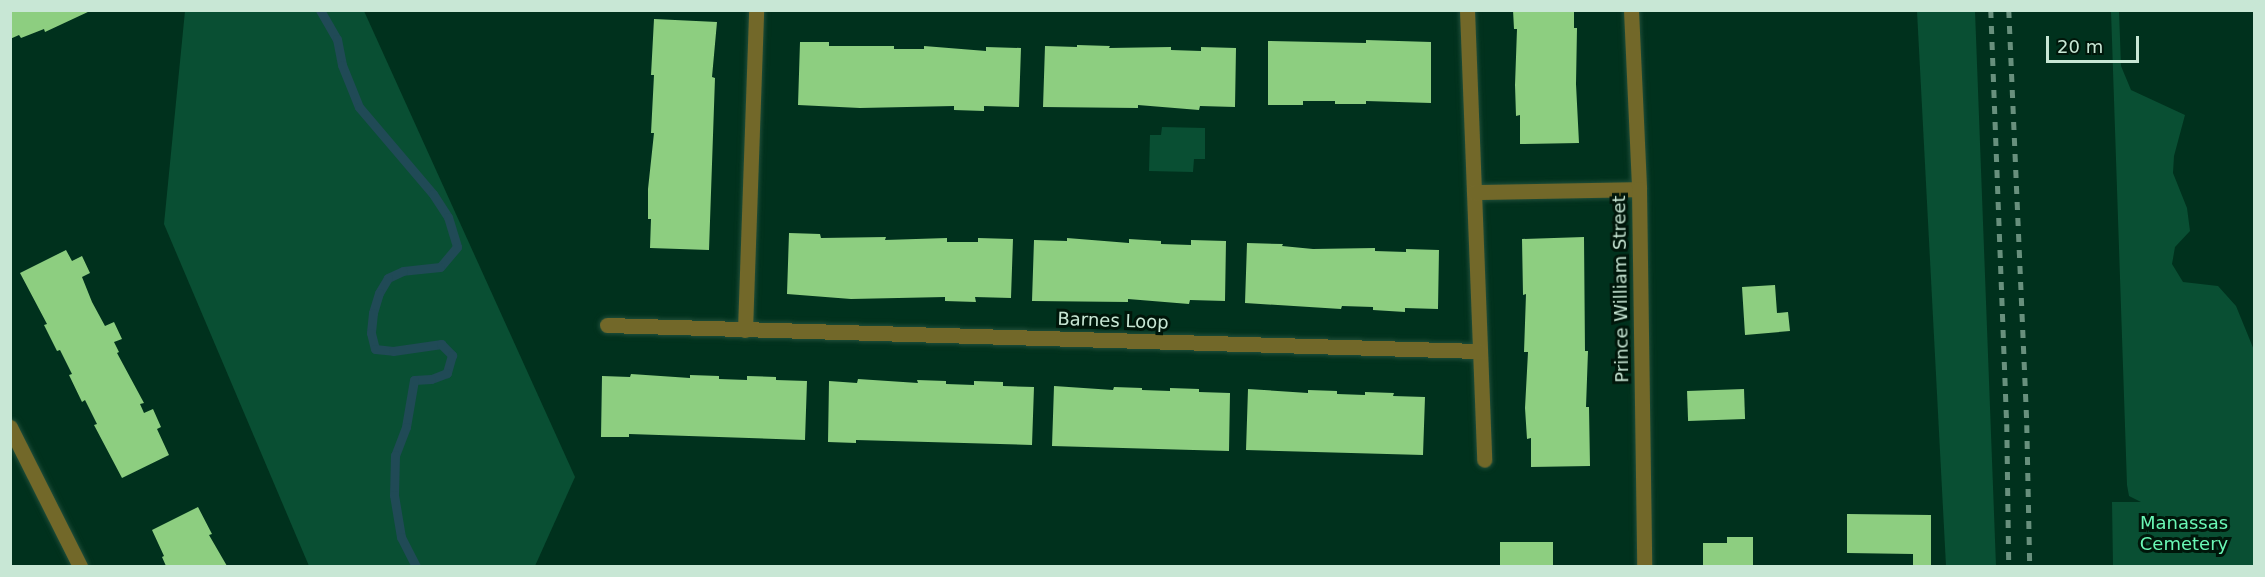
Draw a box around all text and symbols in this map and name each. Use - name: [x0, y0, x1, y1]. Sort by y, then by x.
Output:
- scale bar: [2049, 24, 2142, 62]
- text: 20 m: [2057, 36, 2103, 57]
- street label: Prince William Street: [1609, 195, 1633, 383]
- street label: Barnes Loop: [1057, 308, 1169, 334]
- park label: Manassas Cemetery: [2140, 513, 2228, 556]

